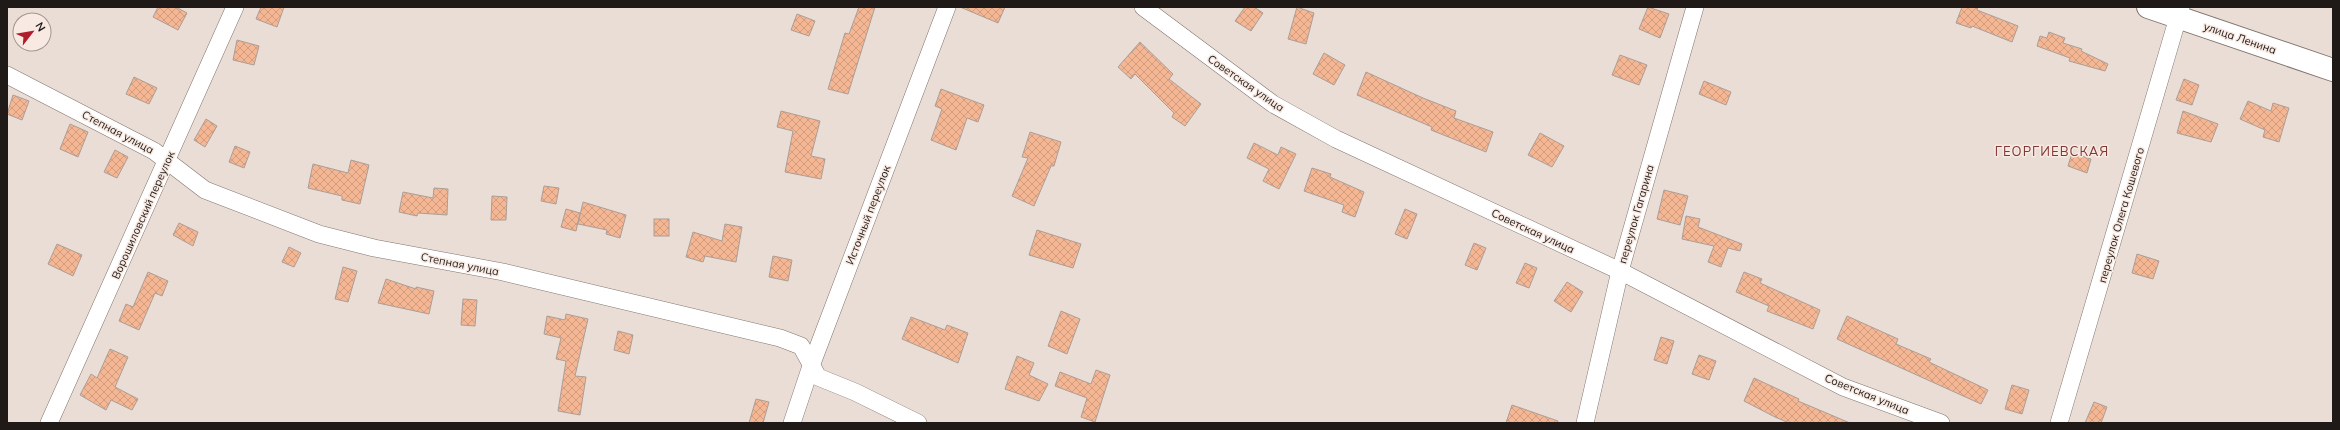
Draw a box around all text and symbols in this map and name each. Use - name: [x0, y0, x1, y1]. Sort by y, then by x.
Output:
- north arrow: [12, 12, 52, 52]
- street label: улица Ленина: [2202, 19, 2278, 57]
- text: N: [32, 20, 49, 34]
- street label: Советская улица: [1205, 51, 1287, 115]
- street label: Степная улица: [80, 107, 156, 157]
- district label: ГЕОРГИЕВСКАЯ: [1995, 143, 2109, 159]
- street label: переулок Олега Кошевого: [2095, 146, 2147, 284]
- street label: Ворошиловский переулок: [108, 149, 178, 281]
- street label: Источный переулок: [843, 163, 893, 267]
- street label: переулок Гагарина: [1615, 163, 1657, 265]
- street label: Советская улица: [1489, 206, 1577, 256]
- street label: Степная улица: [420, 250, 500, 278]
- street label: Советская улица: [1823, 371, 1911, 417]

